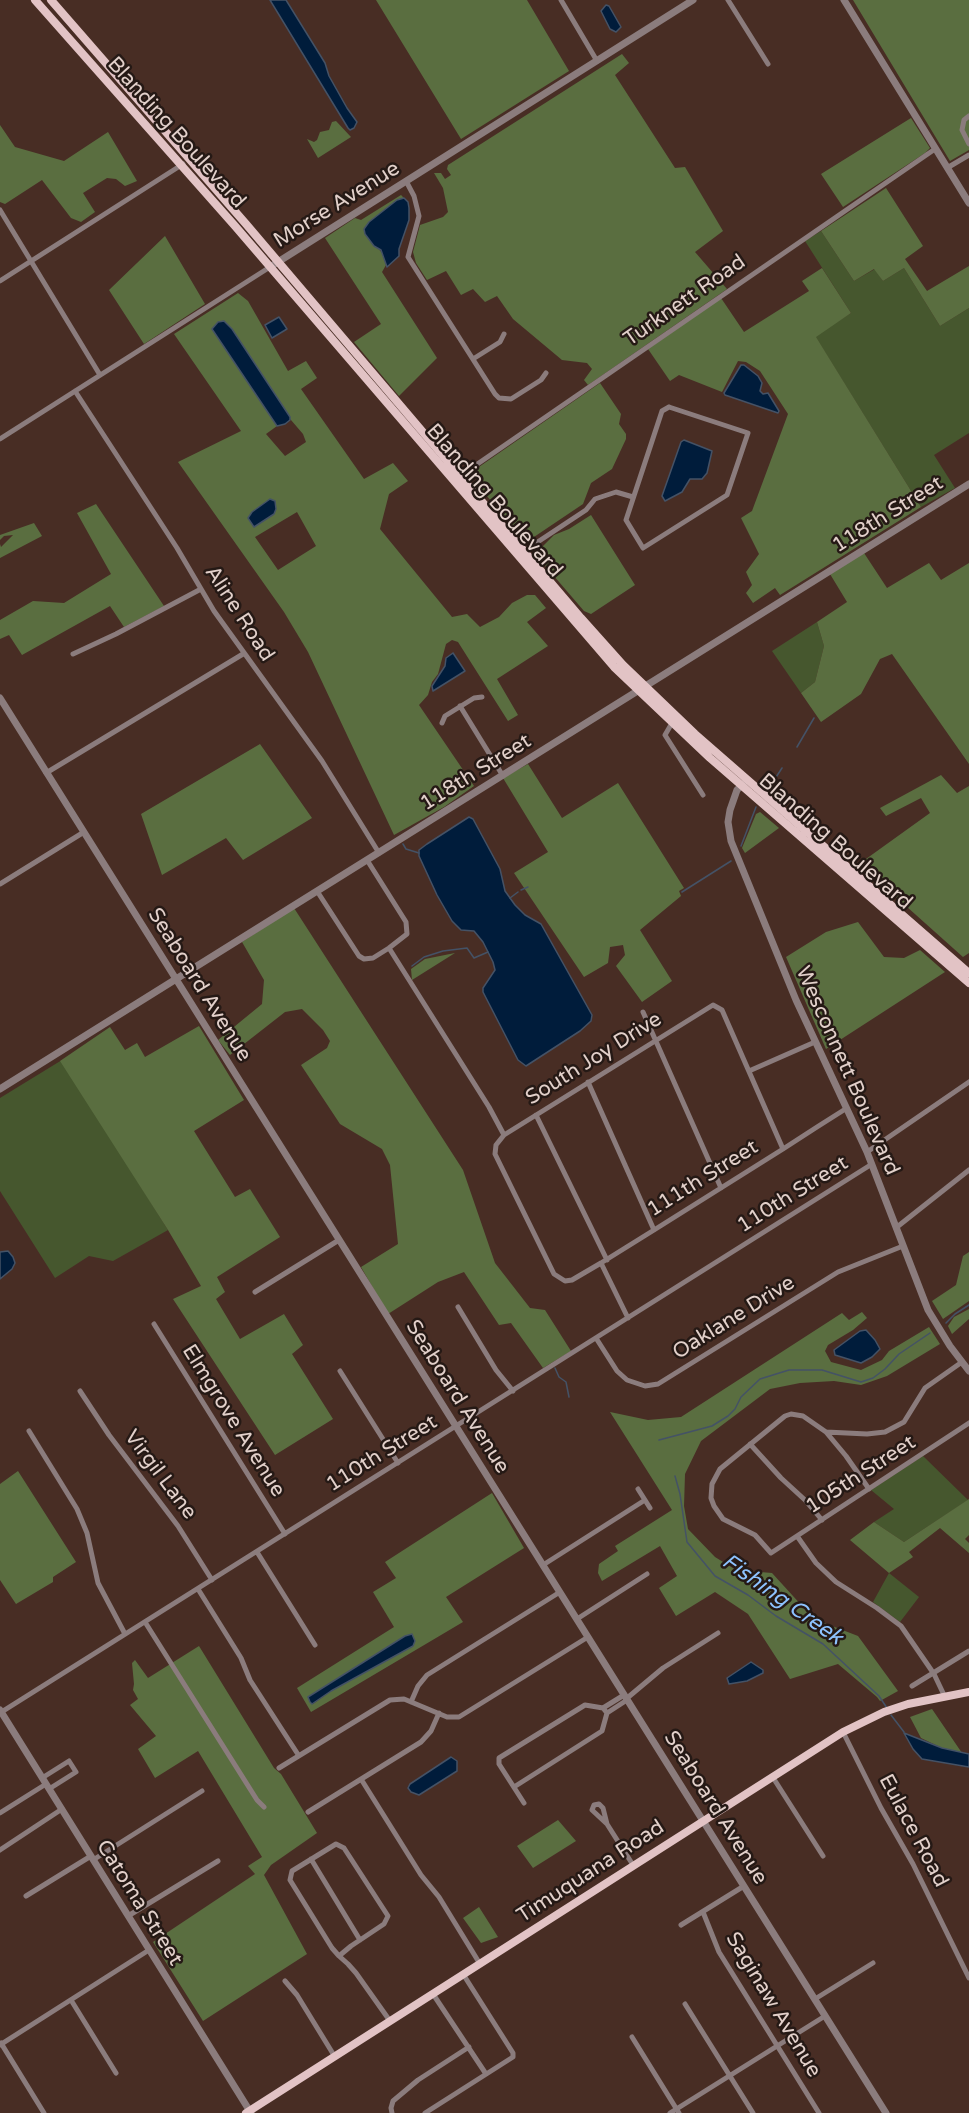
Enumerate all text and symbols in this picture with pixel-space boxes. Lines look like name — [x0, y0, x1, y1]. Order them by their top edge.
street label: Blanding Boulevard — [101, 52, 251, 214]
street label: Morse Avenue — [270, 156, 404, 254]
street label: Turknett Road — [619, 250, 751, 352]
street label: Blanding Boulevard — [421, 419, 567, 583]
street label: 118th Street — [828, 471, 948, 559]
street label: Aline Road — [199, 561, 279, 667]
street label: 118th Street — [416, 729, 536, 817]
street label: Blanding Boulevard — [753, 769, 917, 915]
street label: Seaboard Avenue — [142, 904, 256, 1066]
street label: Wesconnett Boulevard — [790, 963, 904, 1179]
street label: South Joy Drive — [521, 1007, 667, 1111]
street label: 111th Street — [643, 1135, 763, 1223]
street label: 110th Street — [733, 1151, 853, 1239]
street label: Oaklane Drive — [668, 1270, 800, 1366]
street label: Seaboard Avenue — [400, 1316, 514, 1478]
street label: Elmgrove Avenue — [176, 1340, 290, 1502]
street label: 110th Street — [322, 1410, 442, 1498]
street label: Virgil Lane — [118, 1425, 202, 1525]
street label: 105th Street — [801, 1430, 921, 1520]
water label: Fishing Creek — [717, 1549, 847, 1651]
street label: Seaboard Avenue — [658, 1727, 772, 1889]
street label: Eulace Road — [873, 1770, 953, 1892]
street label: Timuquana Road — [513, 1815, 669, 1929]
street label: Catoma Street — [90, 1836, 188, 1970]
street label: Saginaw Avenue — [720, 1928, 826, 2082]

